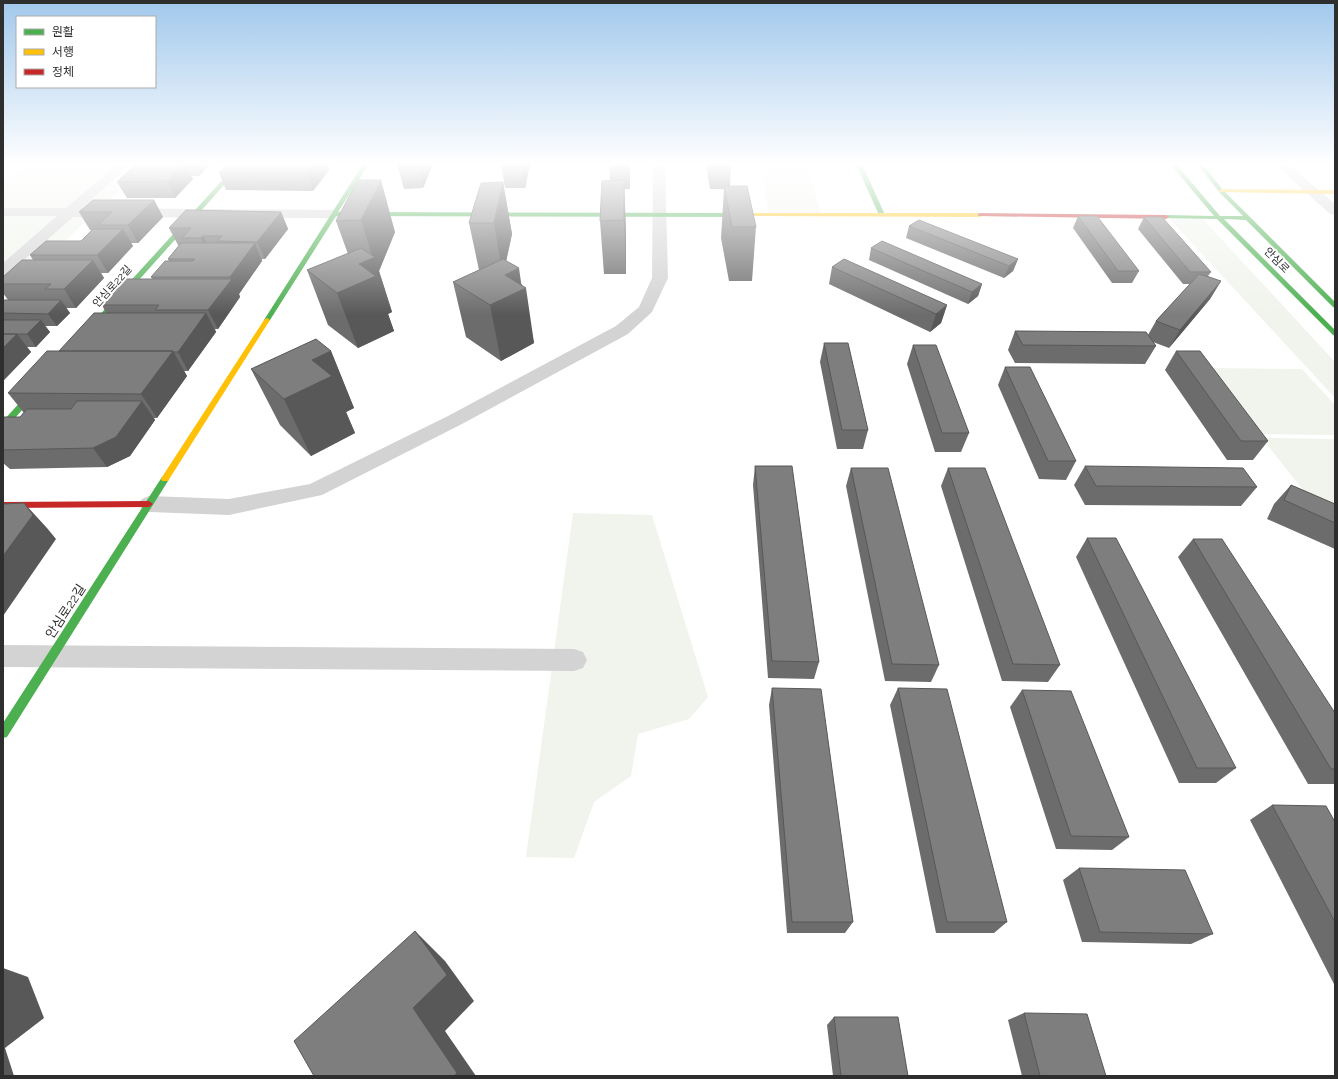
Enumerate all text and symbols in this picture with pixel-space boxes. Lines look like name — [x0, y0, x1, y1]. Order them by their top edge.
legend — [16, 16, 156, 88]
text: 원활 — [52, 25, 74, 39]
text: 서행 — [52, 45, 74, 59]
text: 정체 — [52, 65, 74, 79]
street label: 안심로 — [1261, 245, 1292, 276]
street label: 안심로22길 — [90, 263, 135, 310]
street label: 안심로22길 — [42, 581, 88, 641]

